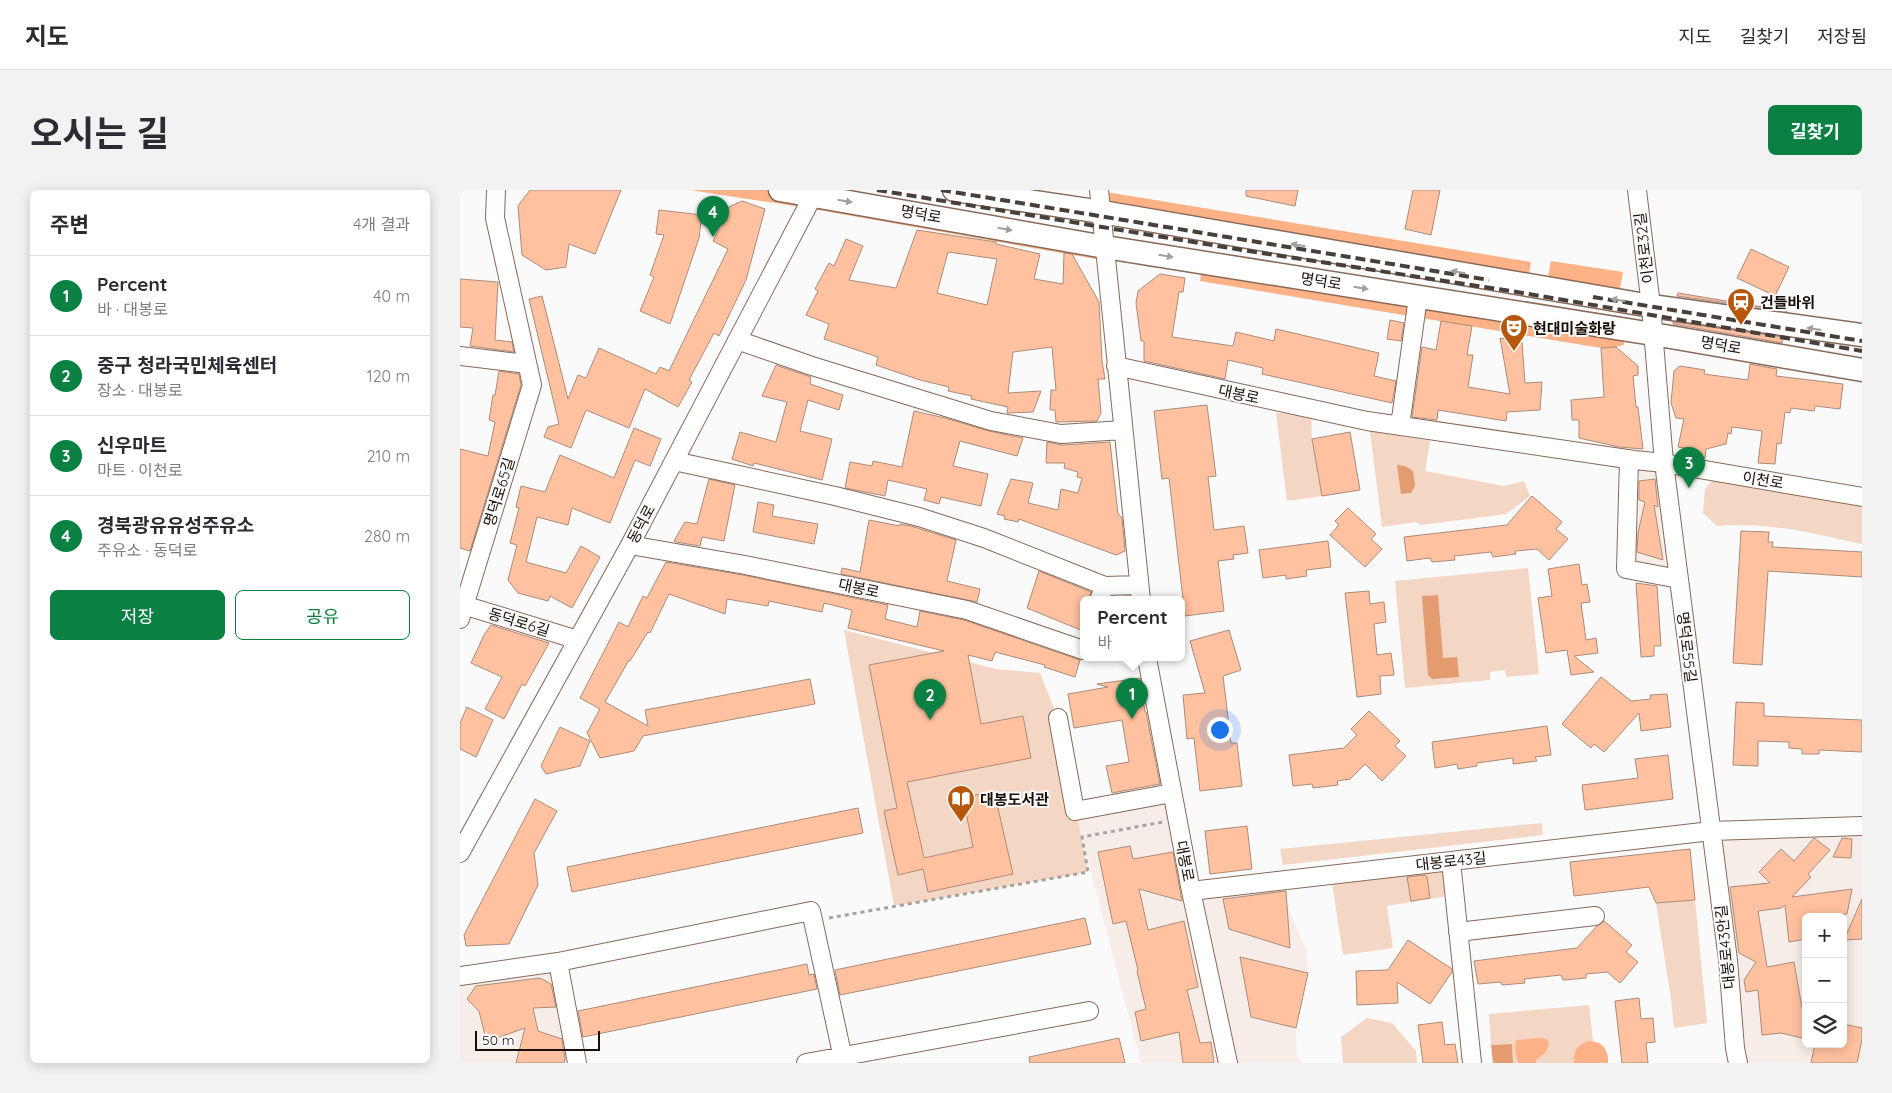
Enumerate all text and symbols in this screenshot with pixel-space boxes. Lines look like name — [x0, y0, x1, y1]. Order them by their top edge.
text: 지도 — [25, 21, 69, 51]
text: 지도 — [1679, 25, 1712, 48]
text: 길찾기 — [1740, 25, 1789, 48]
text: 저장됨 — [1817, 25, 1867, 48]
button: 길찾기 — [1768, 105, 1862, 155]
text: 오시는 길 — [30, 111, 169, 155]
pin: 4 — [697, 196, 729, 237]
one-way arrow — [838, 198, 854, 206]
street label: 명덕로 — [899, 201, 943, 227]
text: 주변 — [50, 211, 89, 237]
street label: 이천로32길 — [1630, 211, 1658, 285]
text: 4개 결과 — [353, 214, 410, 234]
one-way arrow — [998, 226, 1014, 234]
one-way arrow — [1290, 241, 1306, 249]
one-way arrow — [1158, 253, 1174, 261]
street label: 명덕로 — [1299, 268, 1343, 294]
one-way arrow — [1450, 268, 1466, 276]
text: Percent — [97, 272, 168, 296]
one-way arrow — [1353, 284, 1369, 292]
text: 1 — [63, 286, 69, 306]
text: 40 m — [373, 286, 410, 306]
station icon: 건들바위 — [1726, 287, 1756, 326]
place label: 건들바위 — [1760, 293, 1815, 312]
one-way arrow — [1610, 296, 1626, 304]
text: 바 · 대봉로 — [97, 299, 168, 319]
theatre icon: 현대미술화랑 — [1499, 313, 1529, 352]
place label: 현대미술화랑 — [1533, 319, 1616, 338]
one-way arrow — [1805, 324, 1821, 332]
street label: 명덕로 — [1699, 332, 1743, 358]
text: 중구 청라국민체육센터 — [97, 353, 277, 377]
text: 2 — [61, 366, 71, 386]
text: 120 m — [367, 366, 410, 386]
text: 장소 · 대봉로 — [97, 380, 182, 400]
street label: 대봉로 — [1217, 380, 1261, 408]
text: 신우마트 — [97, 433, 167, 457]
text: 3 — [62, 446, 70, 466]
text: 210 m — [367, 446, 410, 466]
pin: 3 — [1673, 447, 1705, 488]
street label: 명덕로65길 — [479, 455, 519, 529]
text: 마트 · 이천로 — [97, 460, 182, 480]
street label: 이천로 — [1741, 467, 1785, 493]
street label: 동덕로 — [623, 501, 659, 547]
text: 경북광유유성주유소 — [97, 513, 254, 537]
text: 4 — [61, 526, 71, 546]
text: 280 m — [364, 526, 410, 546]
text: 주유소 · 동덕로 — [97, 540, 197, 560]
street label: 대봉로 — [837, 574, 881, 602]
button: 저장 — [50, 590, 225, 640]
button: 공유 — [235, 590, 410, 640]
popup — [1080, 596, 1185, 661]
street label: 동덕로6길 — [486, 604, 552, 640]
text: Percent — [1097, 605, 1168, 629]
street label: 명덕로55길 — [1673, 610, 1701, 684]
text: 바 — [1097, 632, 1112, 652]
pin: 1 — [1116, 678, 1148, 719]
pin: 2 — [914, 679, 946, 720]
your location — [1207, 717, 1233, 743]
library icon: 대봉도서관 — [946, 784, 976, 823]
place label: 대봉도서관 — [980, 790, 1049, 809]
street label: 대봉로 — [1172, 839, 1198, 883]
street label: 대봉로43길 — [1415, 848, 1487, 874]
street label: 대봉로43안길 — [1711, 904, 1739, 990]
map controls — [1802, 913, 1847, 1048]
button: + — [1802, 913, 1847, 958]
button: − — [1802, 958, 1847, 1003]
button: layers — [1802, 1003, 1847, 1048]
scale bar — [475, 1028, 600, 1051]
text: 50 m — [482, 1031, 515, 1049]

